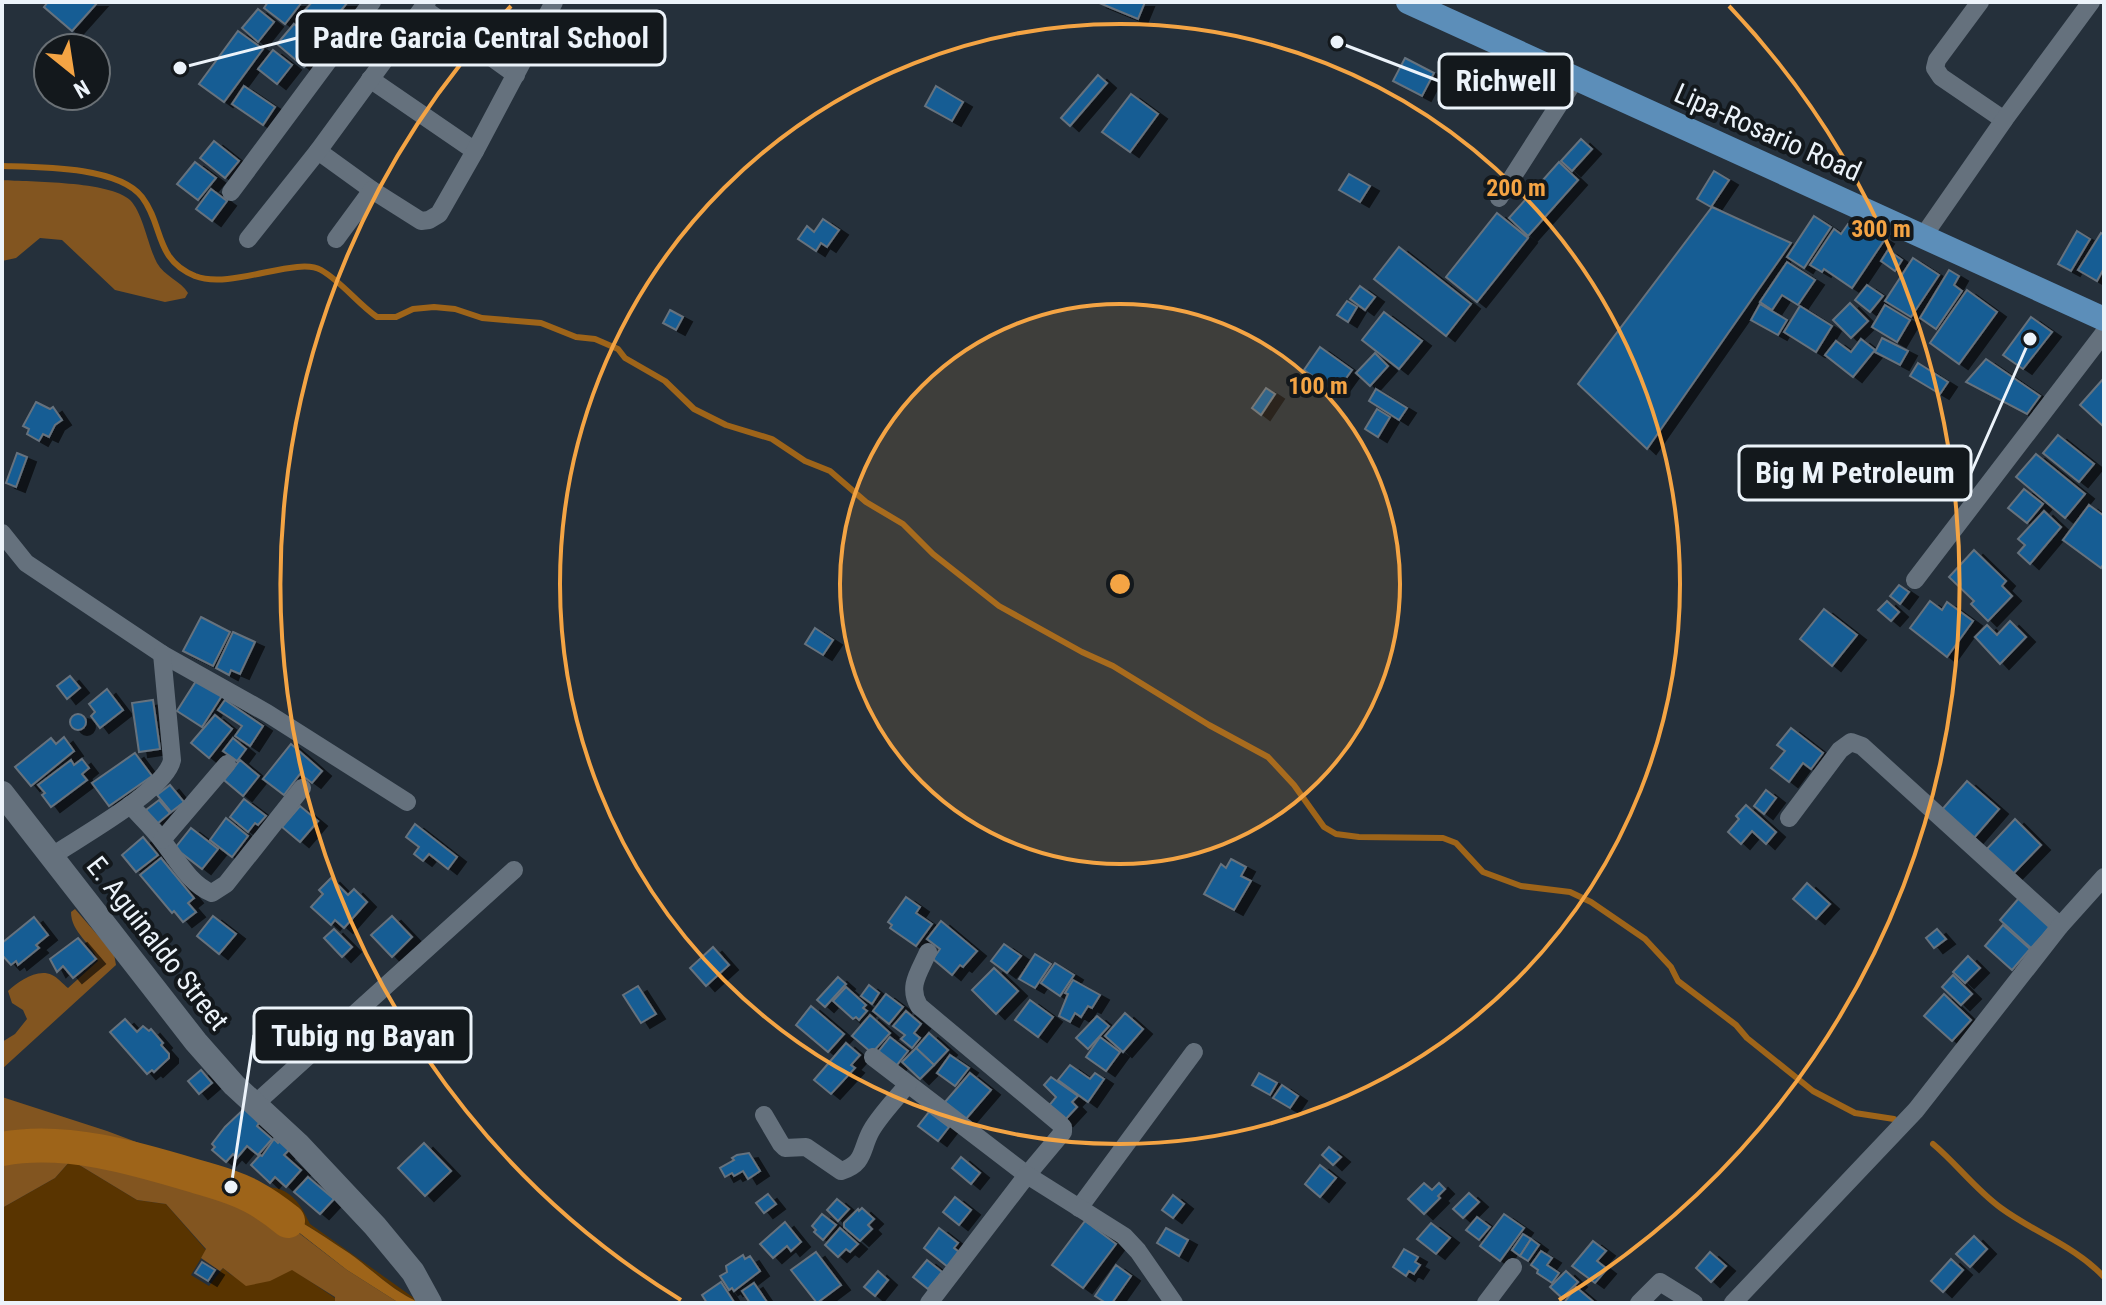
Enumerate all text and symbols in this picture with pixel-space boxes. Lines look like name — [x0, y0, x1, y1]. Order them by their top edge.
callout: Padre Garcia Central School — [297, 11, 665, 65]
text: Padre Garcia Central School — [313, 20, 649, 55]
north arrow — [32, 32, 112, 112]
callout: Richwell — [1439, 54, 1572, 108]
text: Richwell — [1455, 63, 1557, 98]
text: N — [70, 75, 94, 103]
street label: Lipa-Rosario Road — [1669, 77, 1866, 188]
text: 200 m — [1486, 174, 1546, 202]
text: 300 m — [1851, 215, 1911, 243]
text: 100 m — [1288, 372, 1348, 400]
callout: Big M Petroleum — [1739, 446, 1971, 500]
text: Big M Petroleum — [1755, 455, 1955, 490]
centre of rings — [1106, 570, 1134, 598]
street label: E. Aguinaldo Street — [80, 850, 236, 1037]
callout: Tubig ng Bayan — [254, 1008, 471, 1062]
text: Tubig ng Bayan — [271, 1018, 455, 1053]

